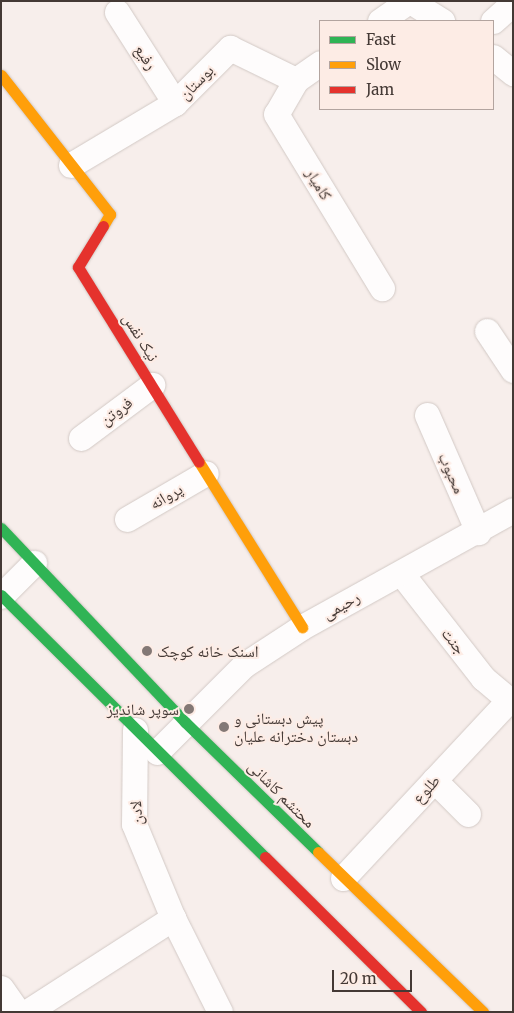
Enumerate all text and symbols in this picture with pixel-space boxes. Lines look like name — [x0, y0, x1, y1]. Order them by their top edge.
legend — [319, 20, 494, 110]
text: Fast — [366, 30, 396, 49]
street label: رفیع — [131, 41, 161, 73]
text: Slow — [366, 55, 401, 74]
street label: بوستان — [175, 61, 217, 103]
text: Jam — [366, 80, 394, 99]
street label: کامیار — [302, 164, 336, 204]
street label: نیک نفس — [119, 309, 163, 365]
street label: فروتن — [96, 393, 136, 429]
street label: محبوب — [435, 450, 469, 496]
street label: پروانه — [146, 479, 186, 513]
street label: رحیمی — [319, 587, 363, 623]
street label: جنت — [438, 624, 470, 658]
place label: اسنک خانه کوچک — [157, 641, 259, 661]
marker: اسنک خانه کوچک — [141, 645, 153, 657]
place label: سوپر شاندیز — [107, 699, 179, 719]
marker: سوپر شاندیز — [183, 703, 195, 715]
place label: پیش دبستانی و دبستان دخترانه علیان — [234, 708, 358, 746]
marker: پیش دبستانی و دبستان دخترانه علیان — [218, 721, 230, 733]
street label: محتشم کاشانی — [244, 756, 320, 832]
street label: طلوع — [408, 771, 444, 807]
street label: لادن — [126, 800, 146, 826]
scale bar — [334, 960, 414, 992]
text: 20 m — [340, 969, 377, 988]

